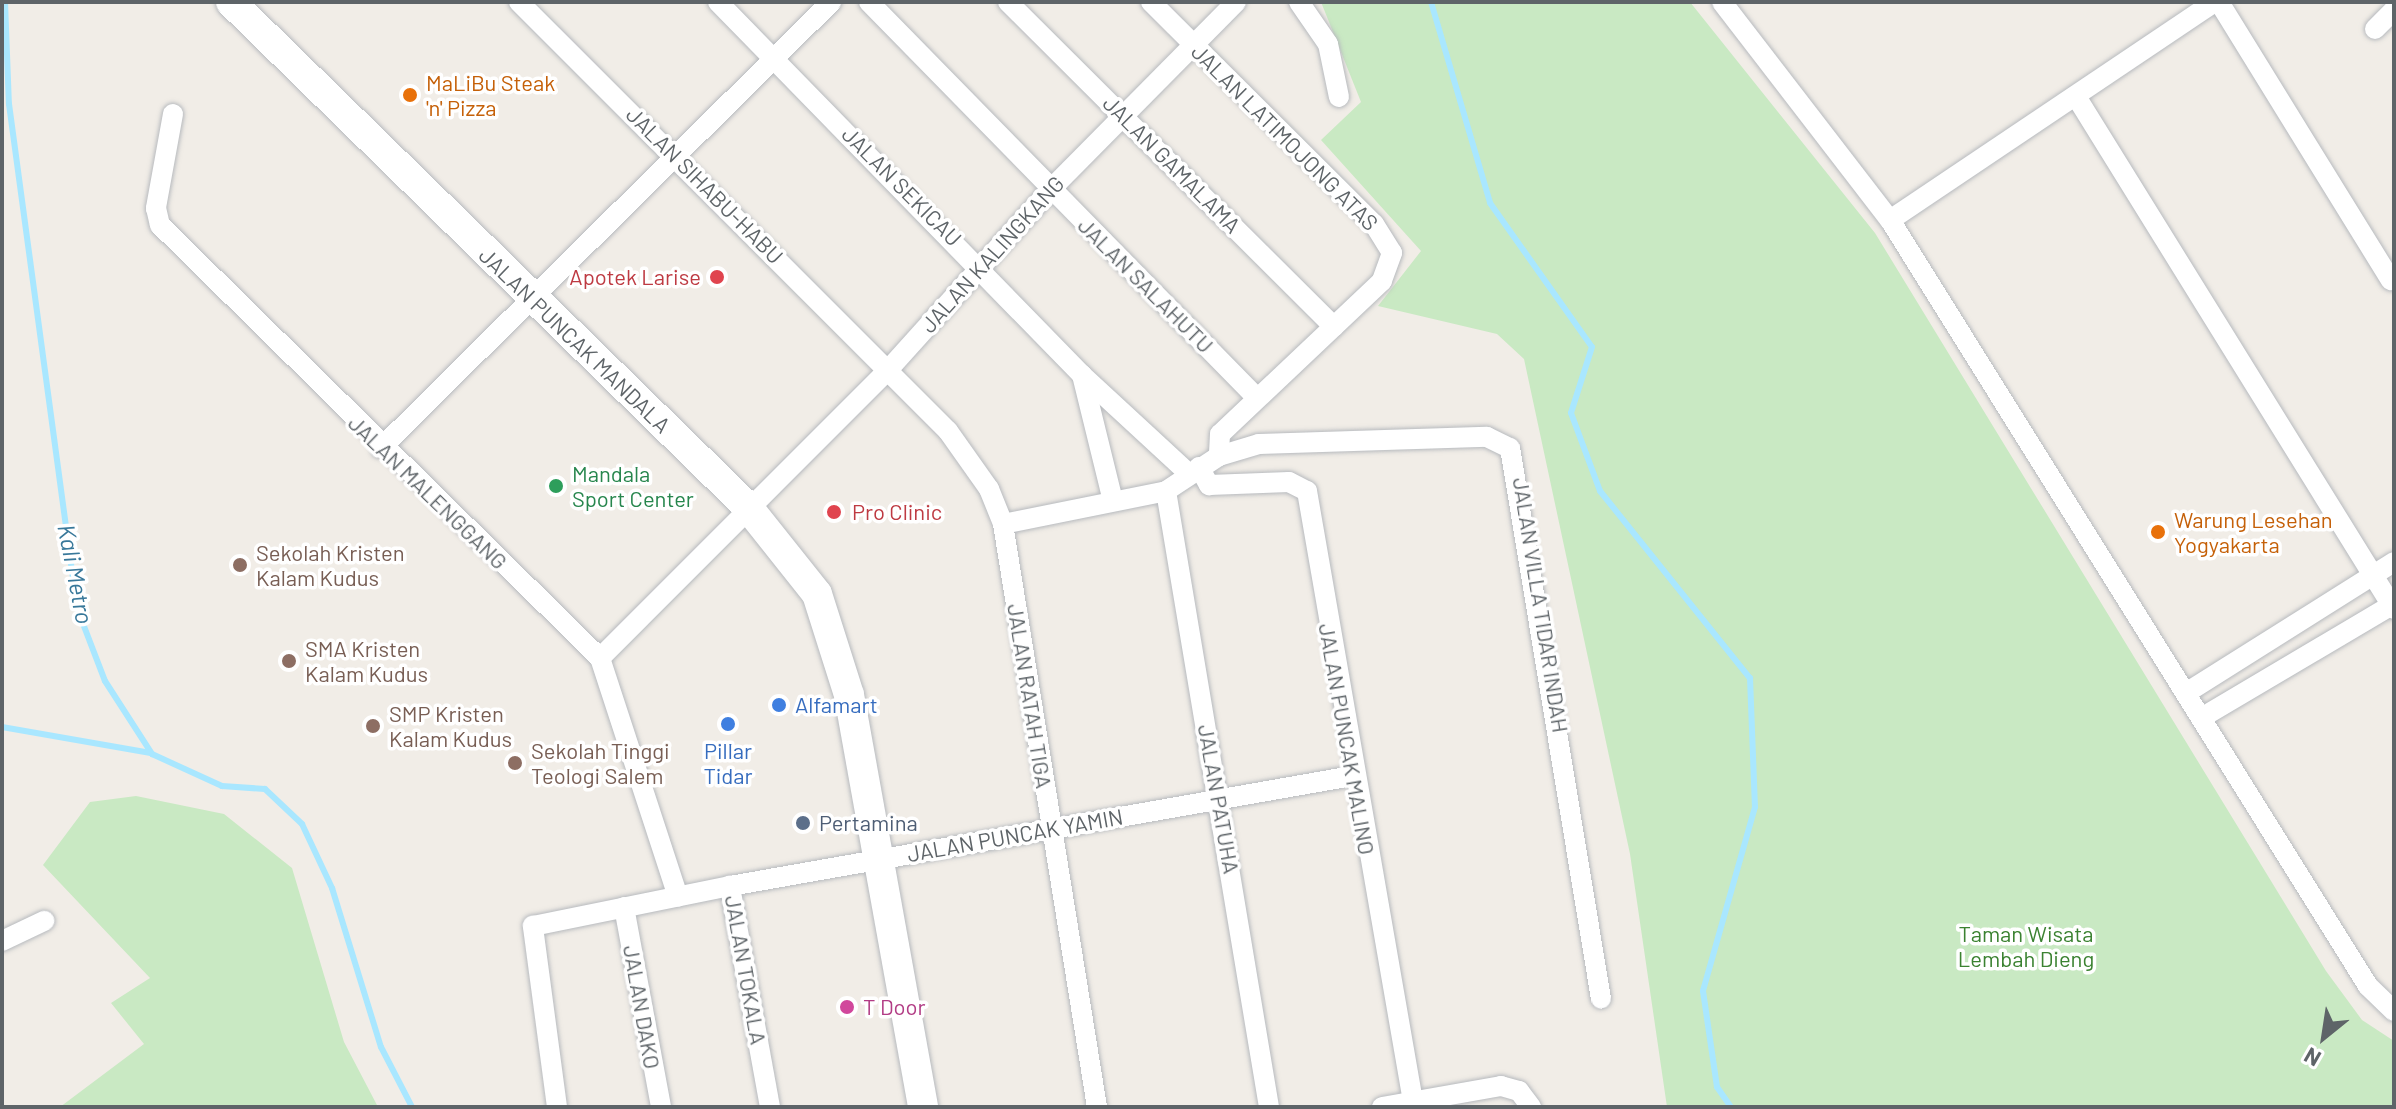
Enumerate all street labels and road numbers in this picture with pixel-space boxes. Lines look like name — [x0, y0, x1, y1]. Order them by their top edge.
street label: JALAN LATIMOJONG ATAS — [1186, 38, 1384, 236]
street label: JALAN GAMALAMA — [1098, 90, 1246, 238]
street label: JALAN SIHABU-HABU — [621, 101, 789, 269]
street label: JALAN SEKICAU — [837, 121, 967, 251]
street label: JALAN KALINGKANG — [915, 170, 1069, 338]
street label: JALAN SALAHUTU — [1073, 212, 1219, 358]
street label: JALAN PUNCAK MANDALA — [474, 242, 676, 438]
street label: JALAN MALENGGANG — [343, 409, 513, 575]
street label: JALAN VILLA TIDAR INDAH — [1508, 476, 1574, 734]
street label: JALAN RATAH TIGA — [1002, 602, 1058, 790]
street label: JALAN PUNCAK MALINO — [1314, 621, 1380, 857]
street label: JALAN PATUHA — [1193, 722, 1245, 876]
street label: JALAN PUNCAK YAMIN — [905, 803, 1125, 867]
street label: JALAN TOKALA — [720, 893, 772, 1047]
street label: JALAN DAKO — [618, 943, 666, 1071]

